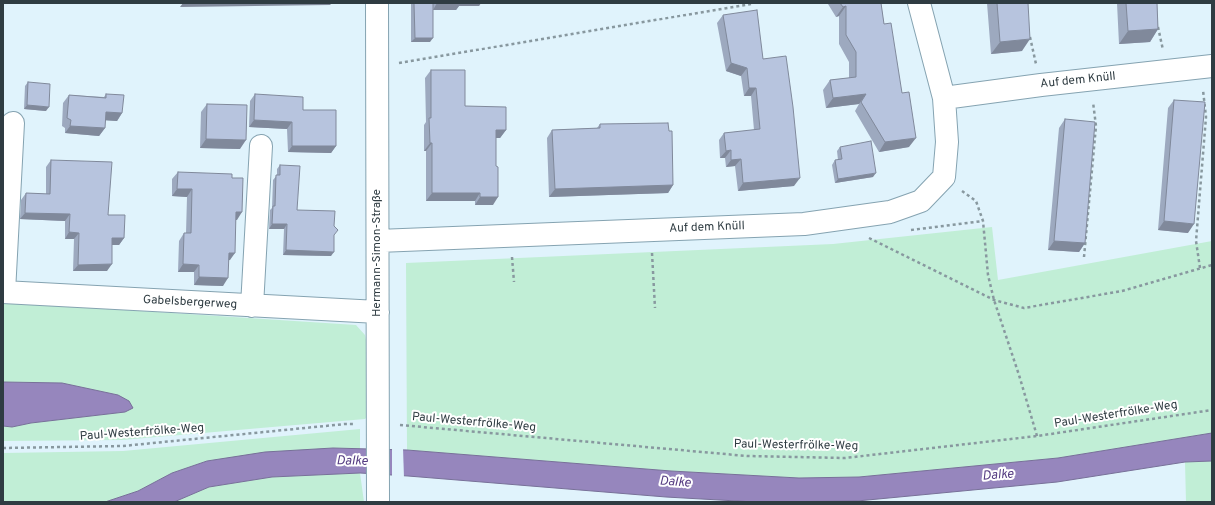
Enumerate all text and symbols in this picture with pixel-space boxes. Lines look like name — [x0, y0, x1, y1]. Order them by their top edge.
street label: Auf dem Knüll — [1040, 70, 1116, 92]
street label: Hermann-Simon-Straße — [371, 189, 385, 317]
street label: Auf dem Knüll — [669, 219, 745, 237]
street label: Gabelsbergerweg — [142, 293, 238, 313]
street label: Paul-Westerfrölke-Weg — [1053, 398, 1179, 432]
street label: Paul-Westerfrölke-Weg — [411, 410, 537, 436]
street label: Paul-Westerfrölke-Weg — [79, 421, 205, 445]
street label: Paul-Westerfrölke-Weg — [734, 438, 858, 454]
water label: Dalke — [336, 454, 368, 470]
water label: Dalke — [982, 467, 1014, 485]
water label: Dalke — [659, 474, 691, 492]

